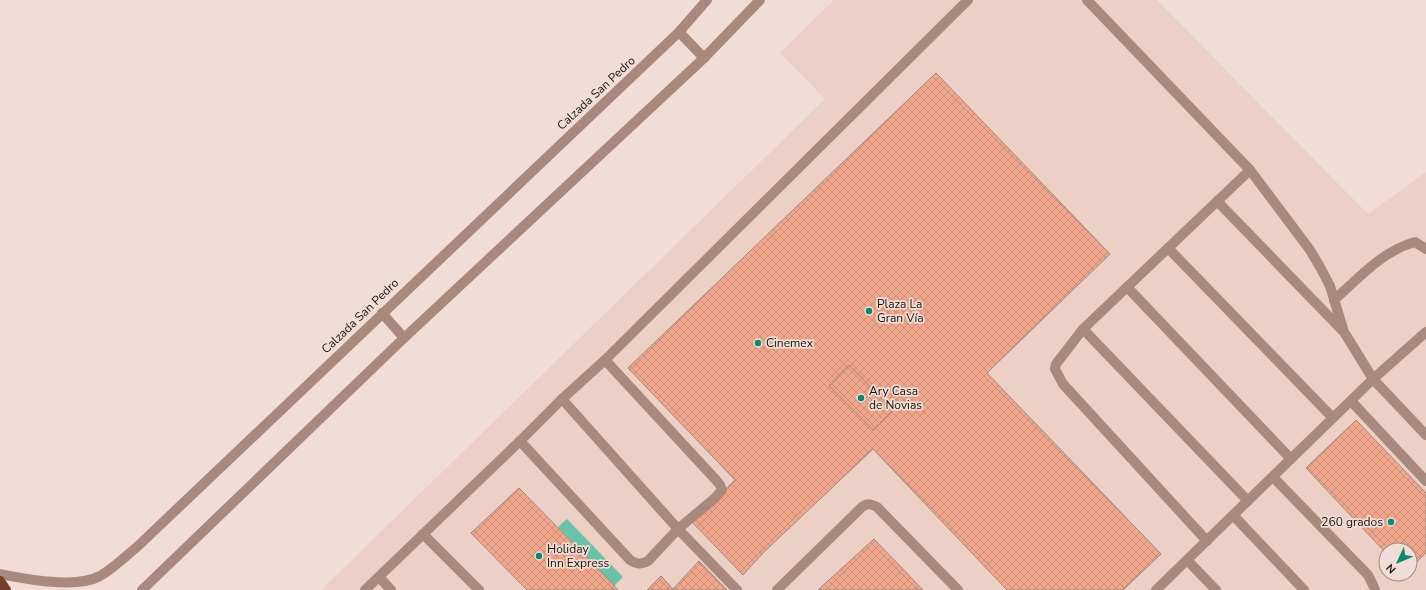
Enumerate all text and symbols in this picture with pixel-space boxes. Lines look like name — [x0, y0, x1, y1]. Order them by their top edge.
street label: Calzada San Pedro — [553, 52, 639, 133]
street label: Calzada San Pedro — [318, 275, 402, 357]
place label: Plaza La Gran Vía — [877, 296, 924, 326]
marker: Plaza La Gran Vía — [864, 306, 874, 316]
place label: Cinemex — [766, 335, 814, 351]
marker: Cinemex — [753, 338, 763, 348]
place label: Ary Casa de Novias — [869, 383, 922, 413]
marker: Ary Casa de Novias — [856, 393, 866, 403]
place label: 260 grados — [1321, 514, 1383, 530]
marker: 260 grados — [1386, 517, 1396, 527]
place label: Holiday Inn Express — [547, 541, 609, 571]
north arrow — [1378, 542, 1418, 582]
marker: Holiday Inn Express — [534, 551, 544, 561]
text: N — [1383, 560, 1399, 577]

